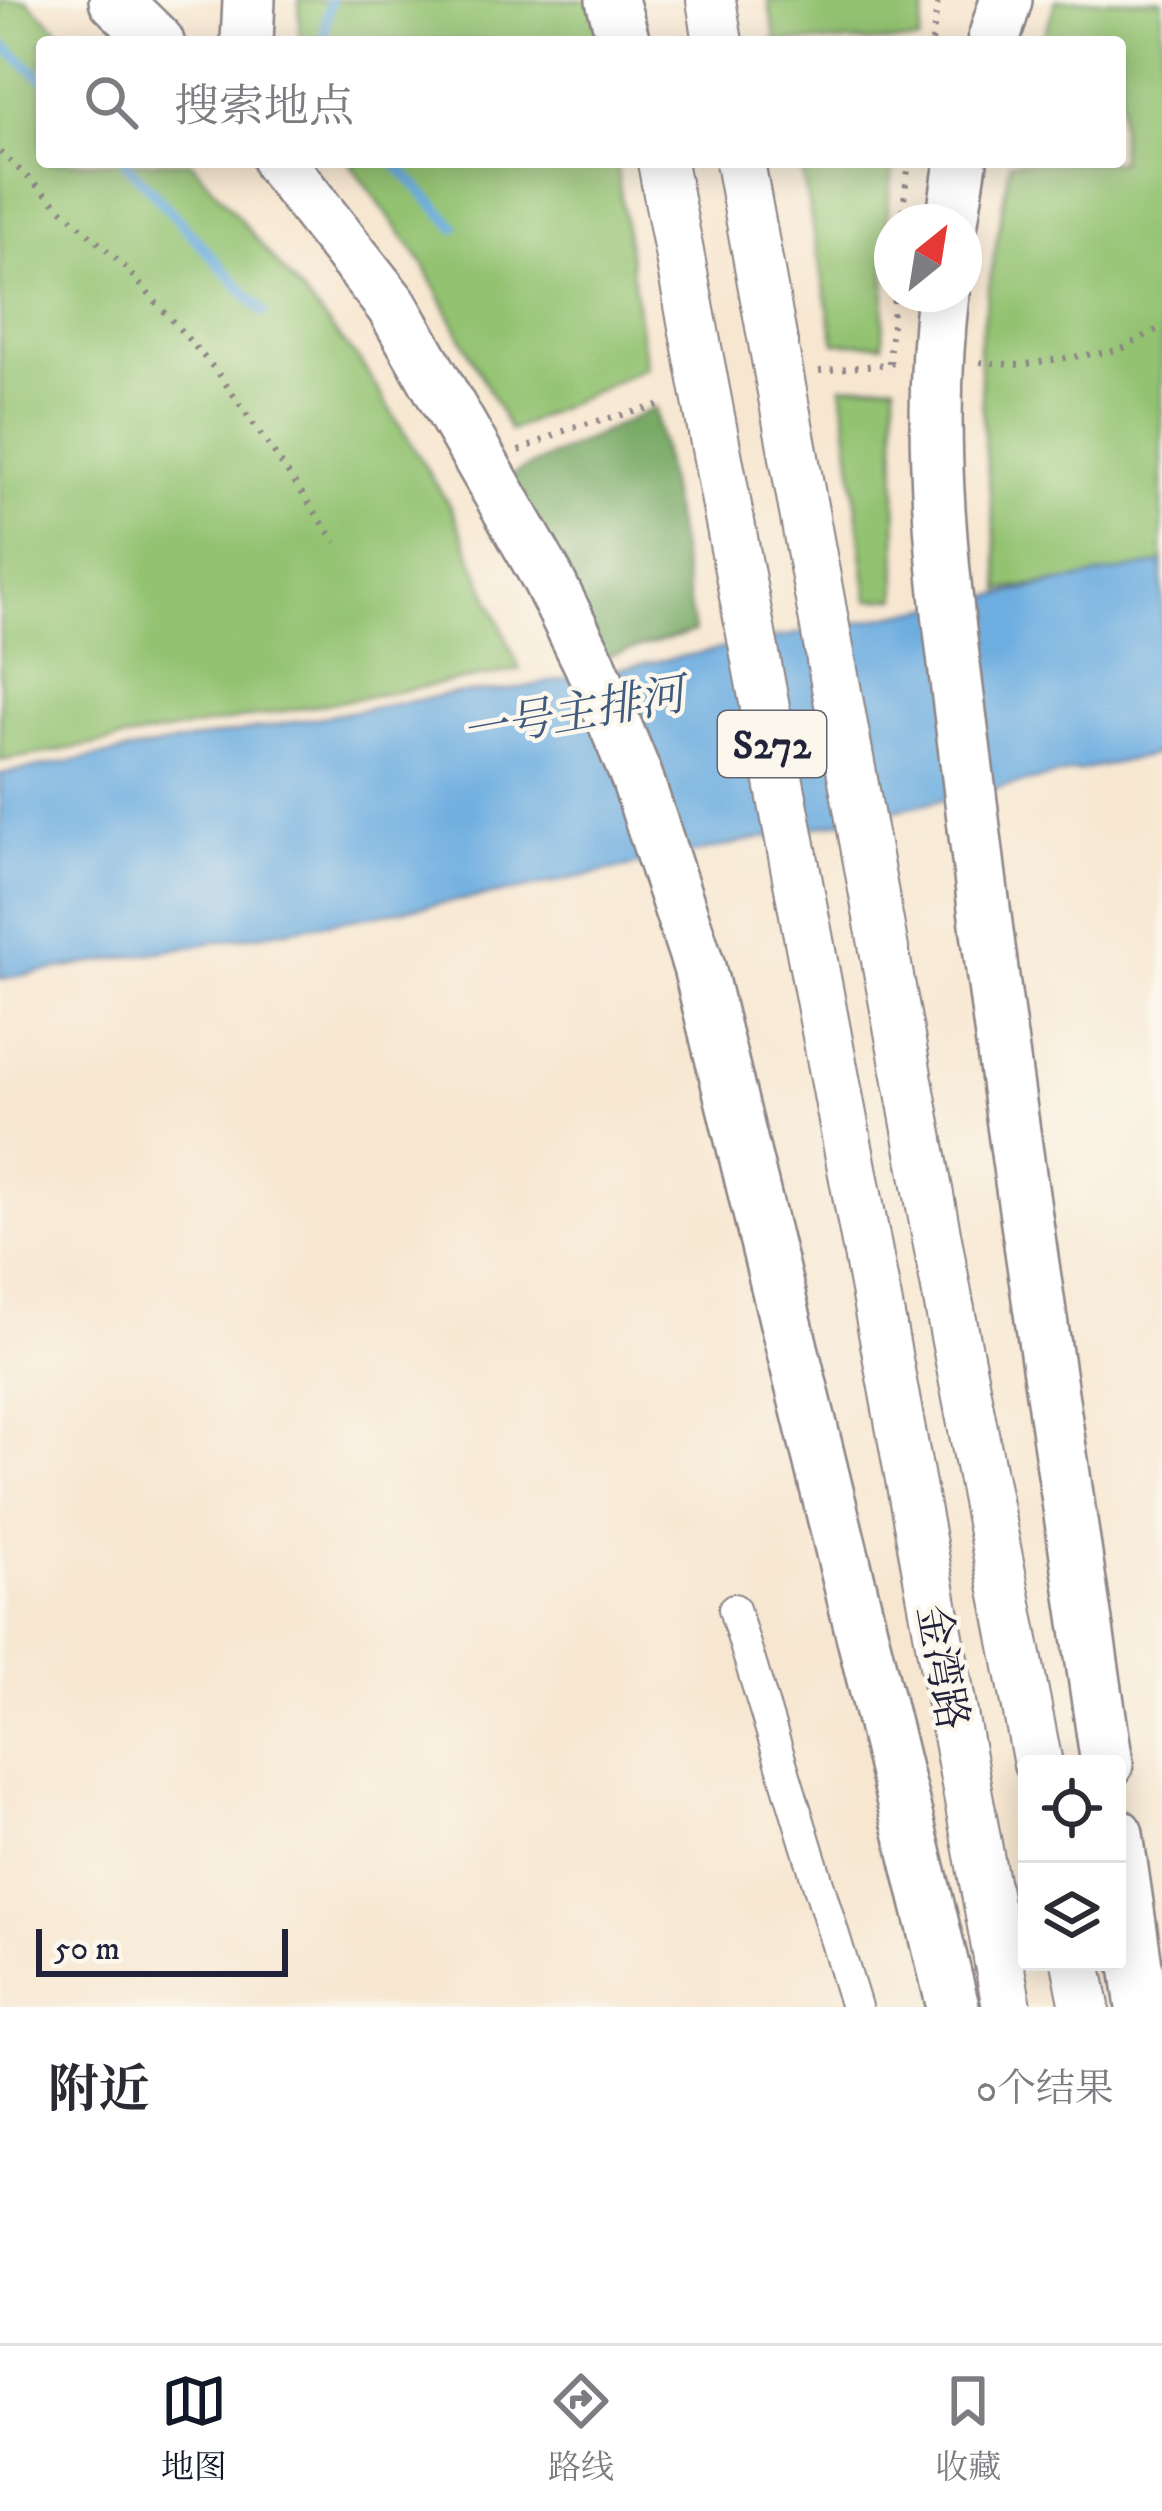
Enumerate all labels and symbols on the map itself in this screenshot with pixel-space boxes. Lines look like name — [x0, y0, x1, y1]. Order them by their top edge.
north arrow — [874, 204, 982, 312]
water label: 一号主排河 — [458, 667, 696, 762]
road number: S272 — [718, 711, 826, 777]
street label: 金湾路 — [904, 1601, 978, 1734]
scale bar — [36, 1923, 288, 1976]

